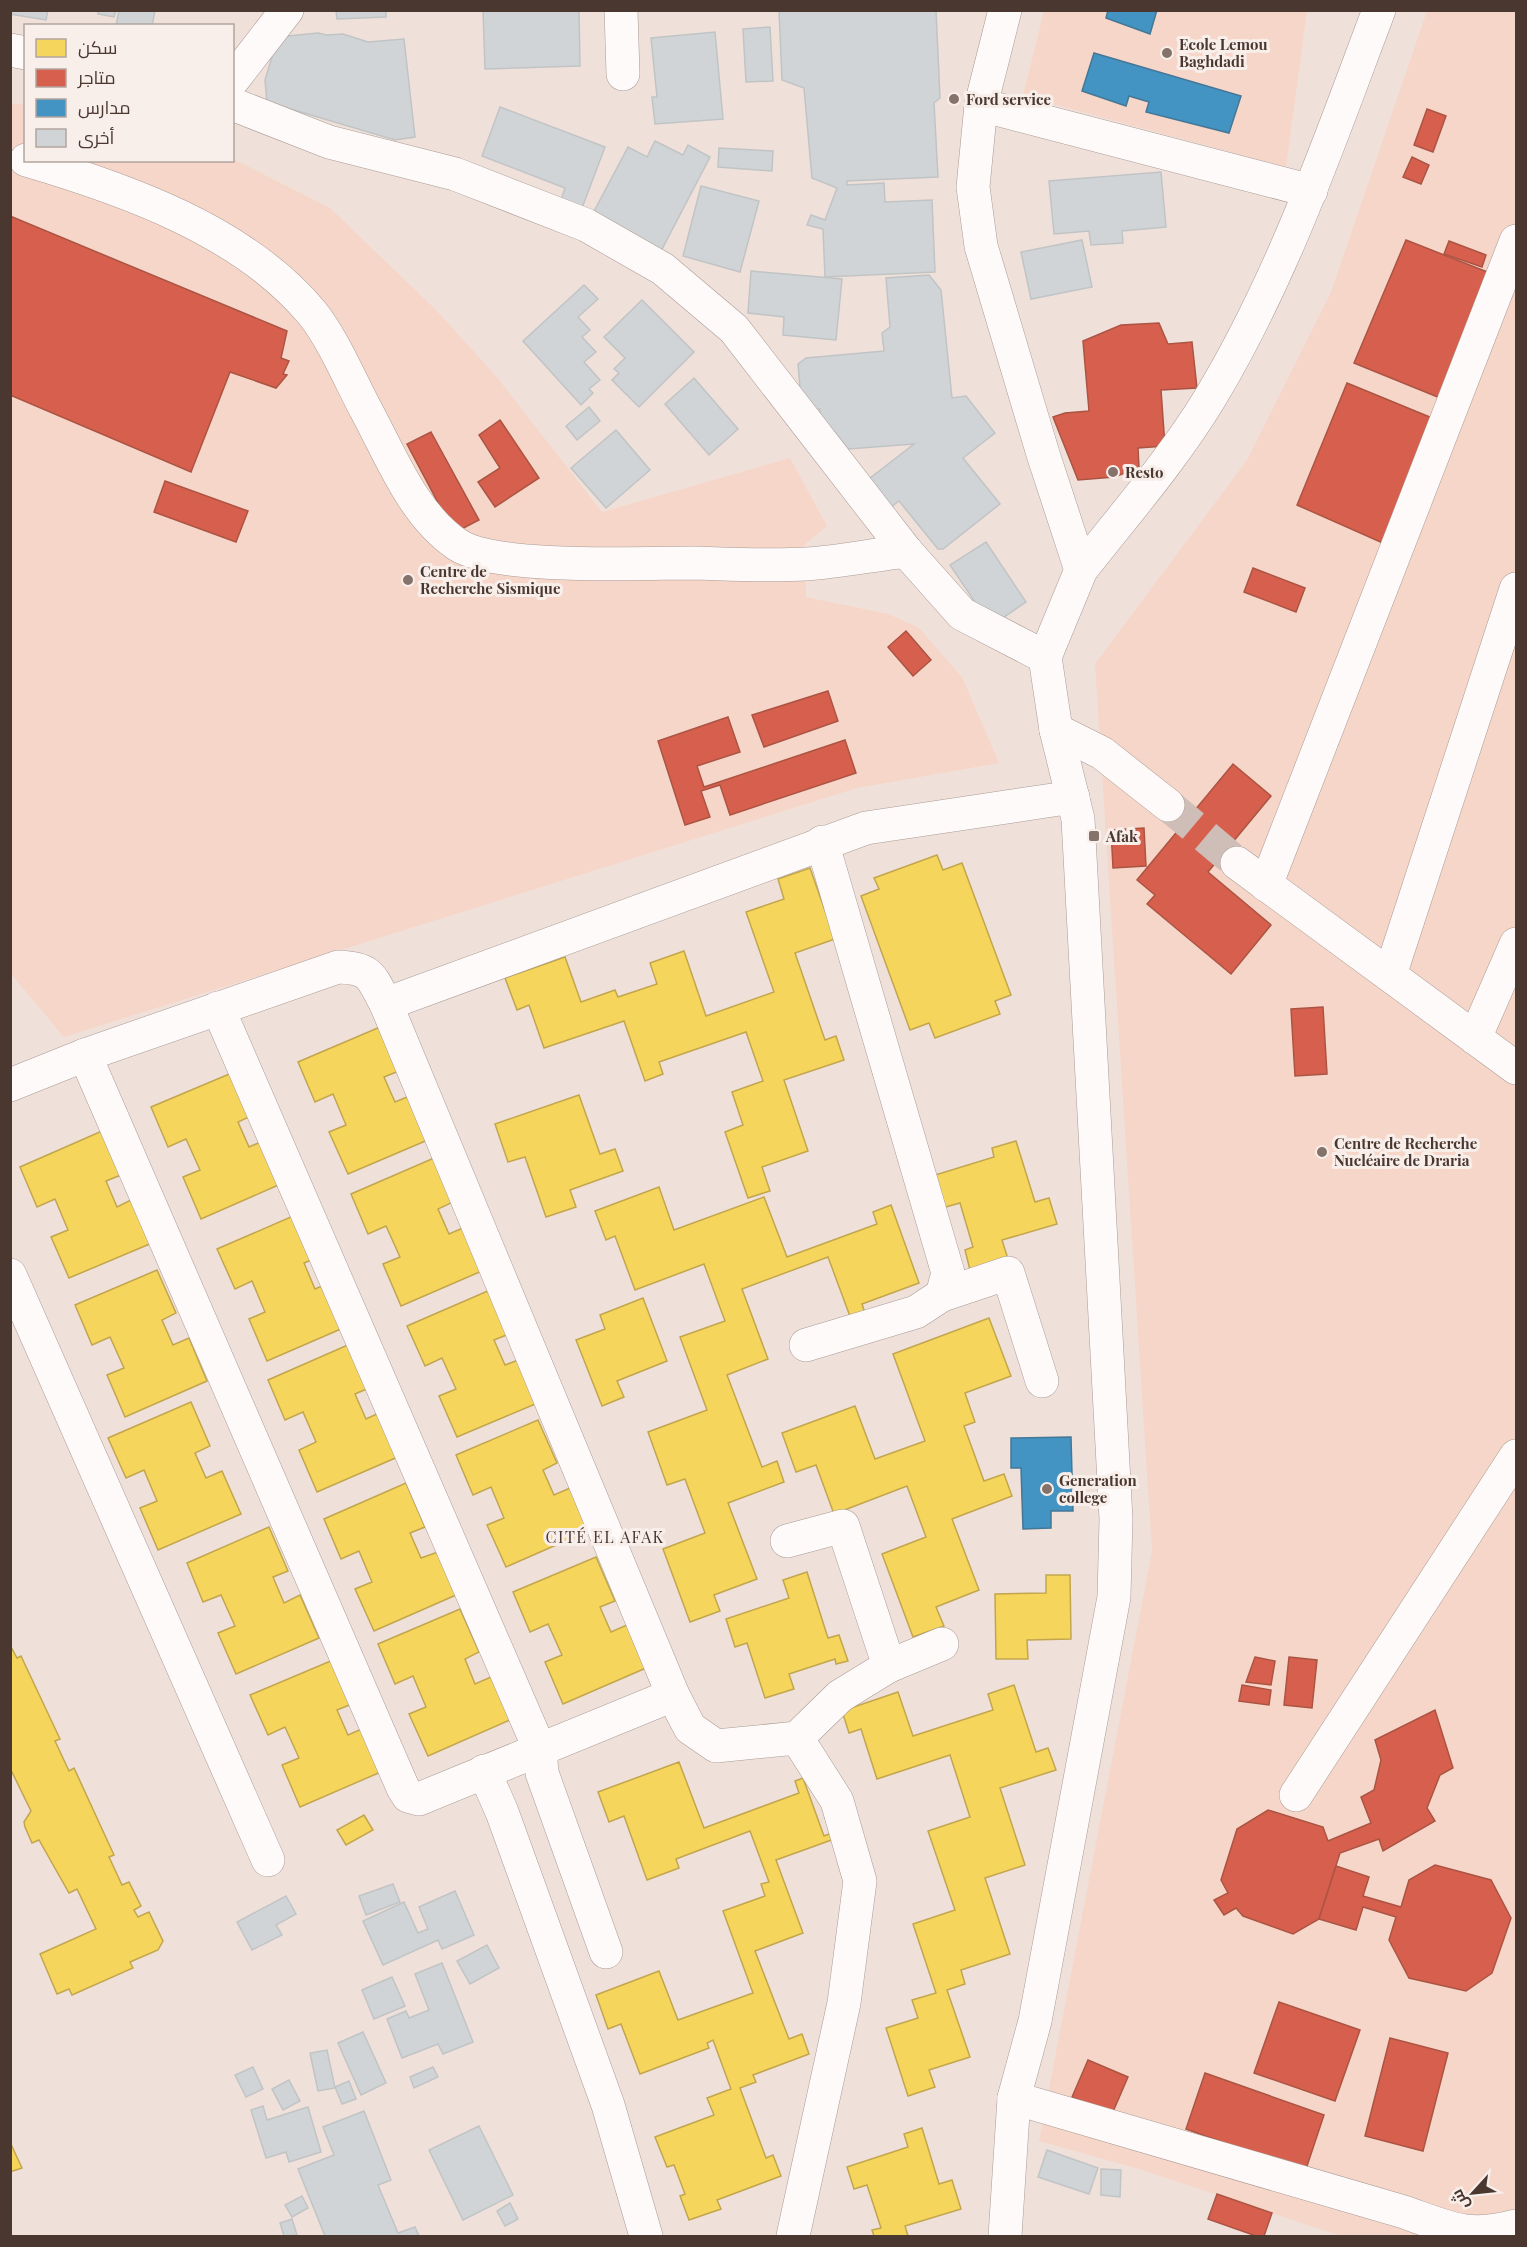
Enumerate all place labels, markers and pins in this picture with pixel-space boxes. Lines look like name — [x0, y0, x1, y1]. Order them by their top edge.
place label: Ecole Lemou Baghdadi — [1179, 34, 1268, 71]
marker: Ecole Lemou Baghdadi — [1160, 46, 1174, 60]
place label: Ford service — [966, 89, 1051, 109]
marker: Ford service — [947, 92, 961, 106]
place label: Resto — [1125, 462, 1164, 482]
marker: Resto — [1106, 465, 1120, 479]
place label: Centre de Recherche Sismique — [420, 561, 561, 598]
marker: Centre de Recherche Sismique — [401, 573, 415, 587]
place label: Afak — [1105, 826, 1138, 846]
marker: Afak — [1087, 829, 1101, 843]
place label: Centre de Recherche Nucléaire de Draria — [1334, 1133, 1478, 1170]
marker: Centre de Recherche Nucléaire de Draria — [1315, 1145, 1329, 1159]
place label: Generation college — [1059, 1470, 1137, 1507]
marker: Generation college — [1040, 1482, 1054, 1496]

